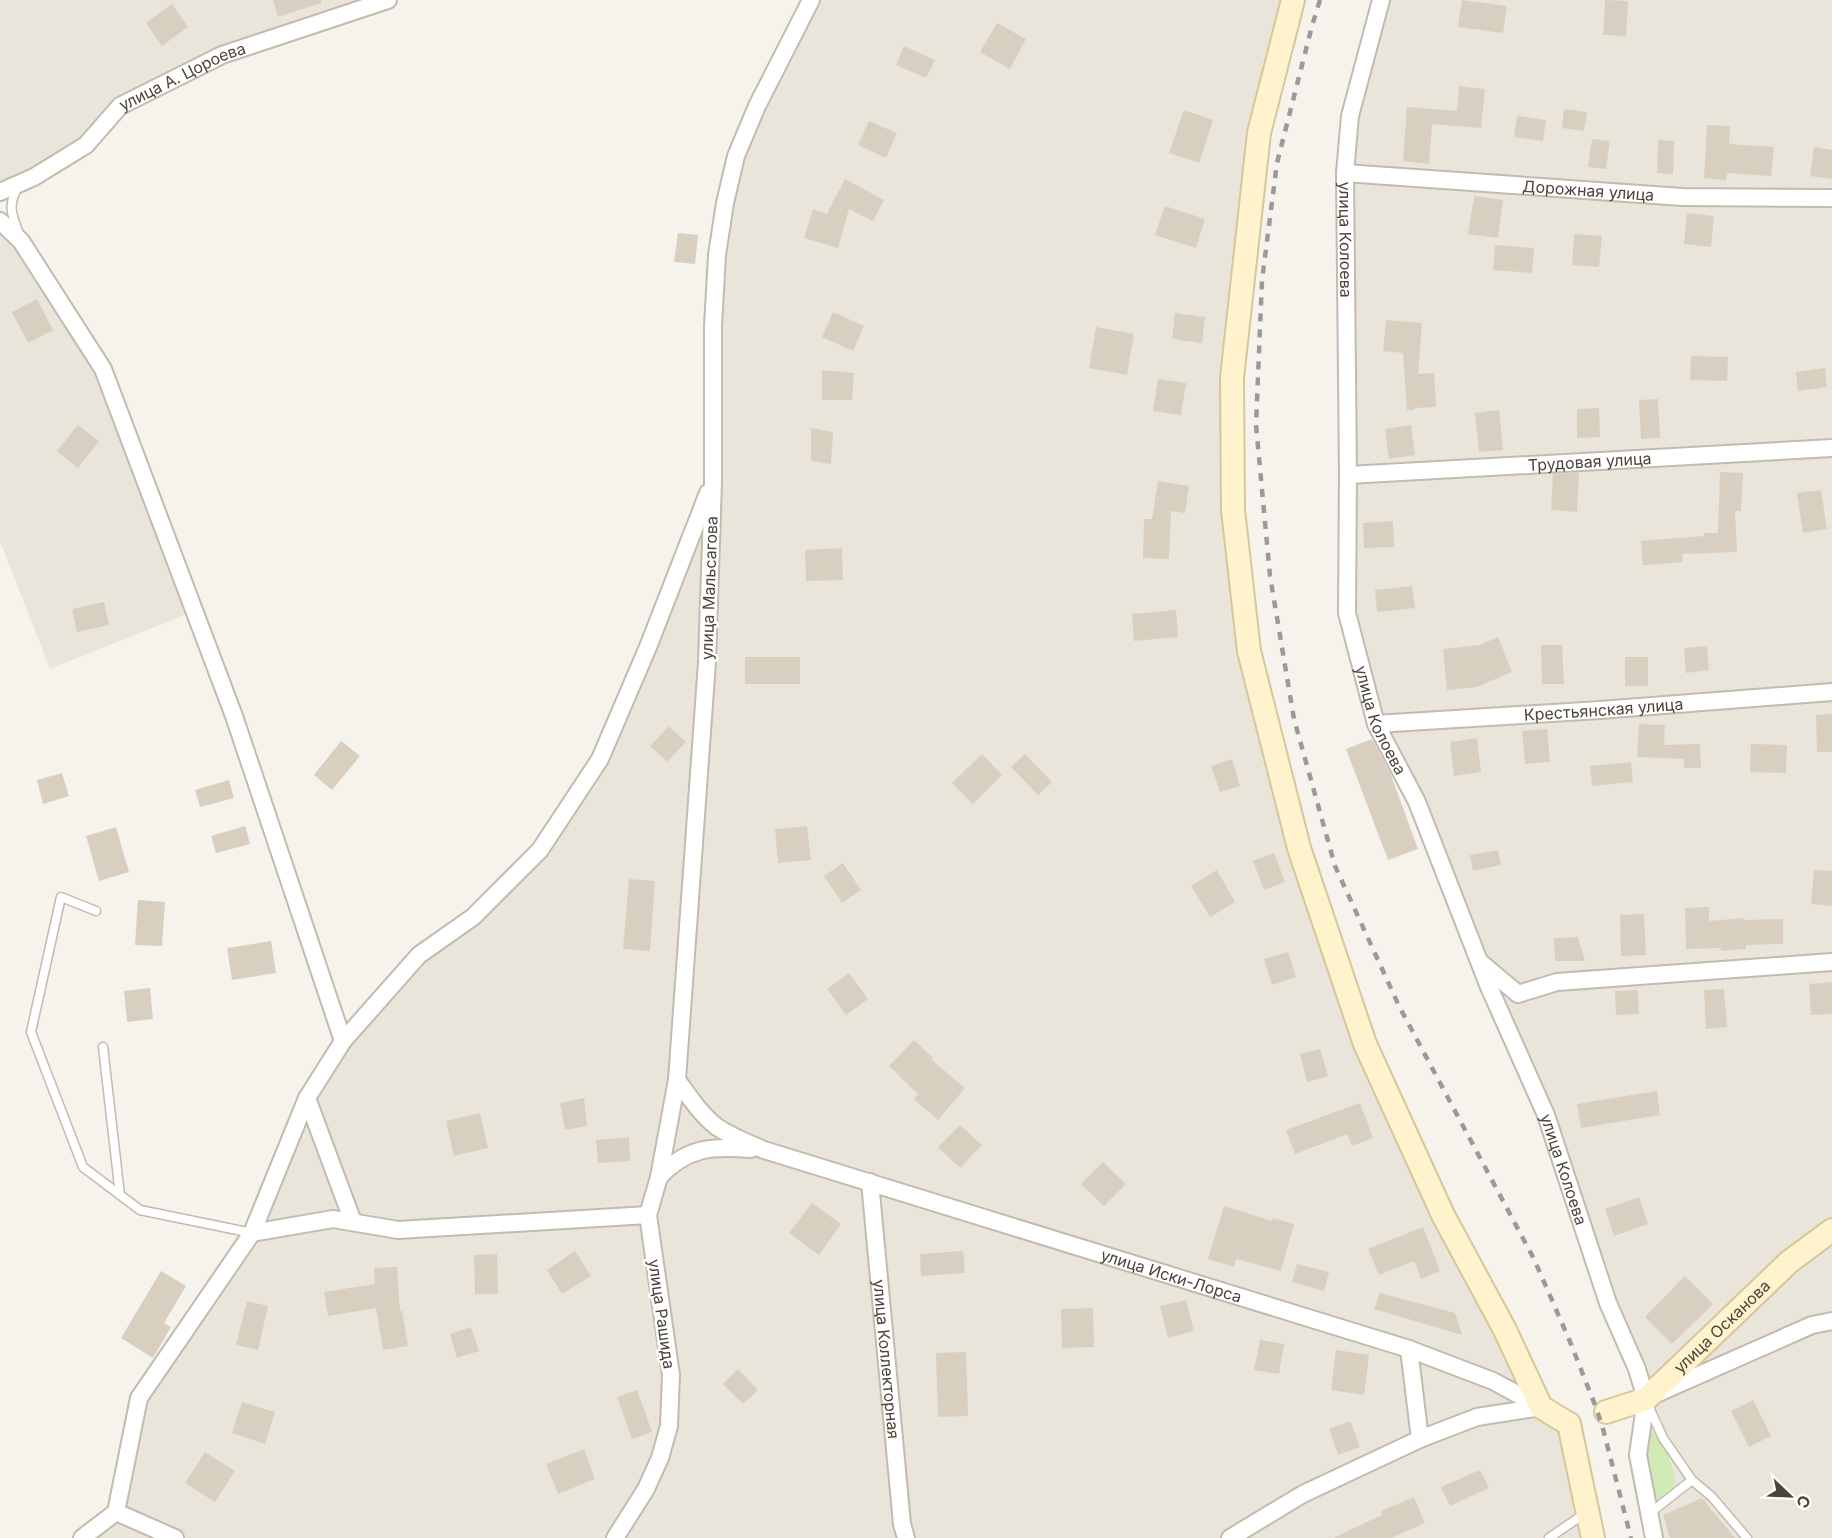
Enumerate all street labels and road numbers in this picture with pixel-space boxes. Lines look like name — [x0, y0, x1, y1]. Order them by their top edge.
street label: улица А. Цороева — [116, 38, 248, 115]
street label: Дорожная улица — [1522, 176, 1655, 205]
street label: улица Колоева — [1335, 182, 1356, 298]
street label: Трудовая улица — [1527, 448, 1652, 475]
street label: улица Мальсагова — [696, 516, 722, 660]
street label: улица Колоева — [1351, 663, 1411, 778]
street label: Крестьянская улица — [1523, 694, 1684, 725]
street label: улица Колоева — [1536, 1111, 1592, 1227]
street label: улица Иски-Лорса — [1099, 1245, 1244, 1307]
street label: улица Рашида — [644, 1258, 680, 1370]
street label: улица Осканова — [1669, 1276, 1774, 1377]
street label: улица Коллекторная — [869, 1279, 904, 1440]

